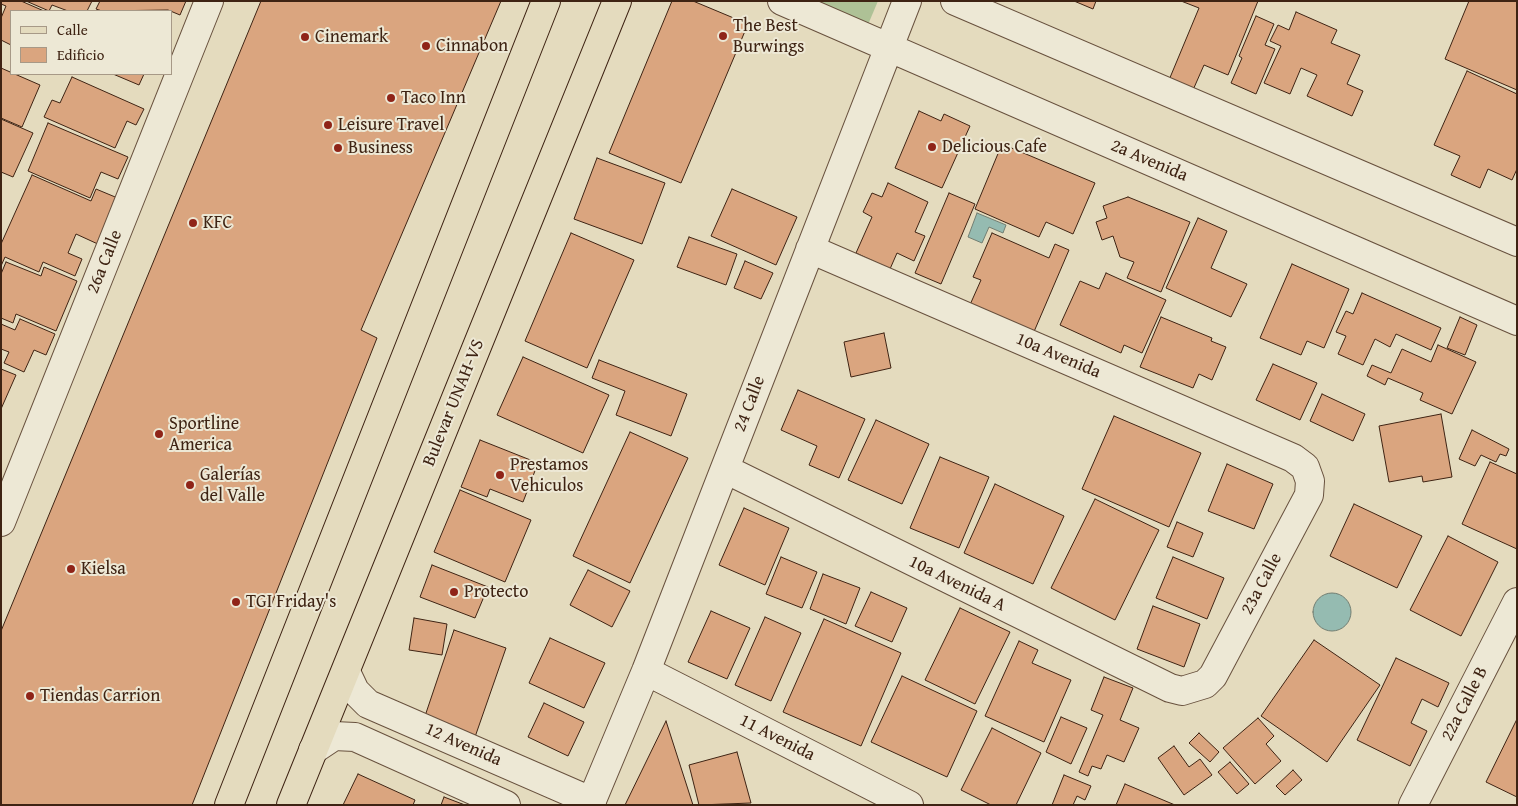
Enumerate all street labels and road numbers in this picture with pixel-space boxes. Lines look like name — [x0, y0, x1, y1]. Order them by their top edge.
street label: 2a Avenida — [1107, 135, 1191, 187]
street label: 26a Calle — [83, 227, 127, 297]
street label: 10a Avenida — [1012, 328, 1104, 384]
street label: Bulevar UNAH-VS — [419, 336, 489, 470]
street label: 24 Calle — [729, 373, 771, 435]
street label: 23a Calle — [1237, 550, 1287, 618]
street label: 10a Avenida A — [905, 551, 1009, 617]
street label: 22a Calle B — [1437, 663, 1493, 745]
street label: 11 Avenida — [736, 710, 818, 766]
street label: 12 Avenida — [421, 719, 505, 771]

